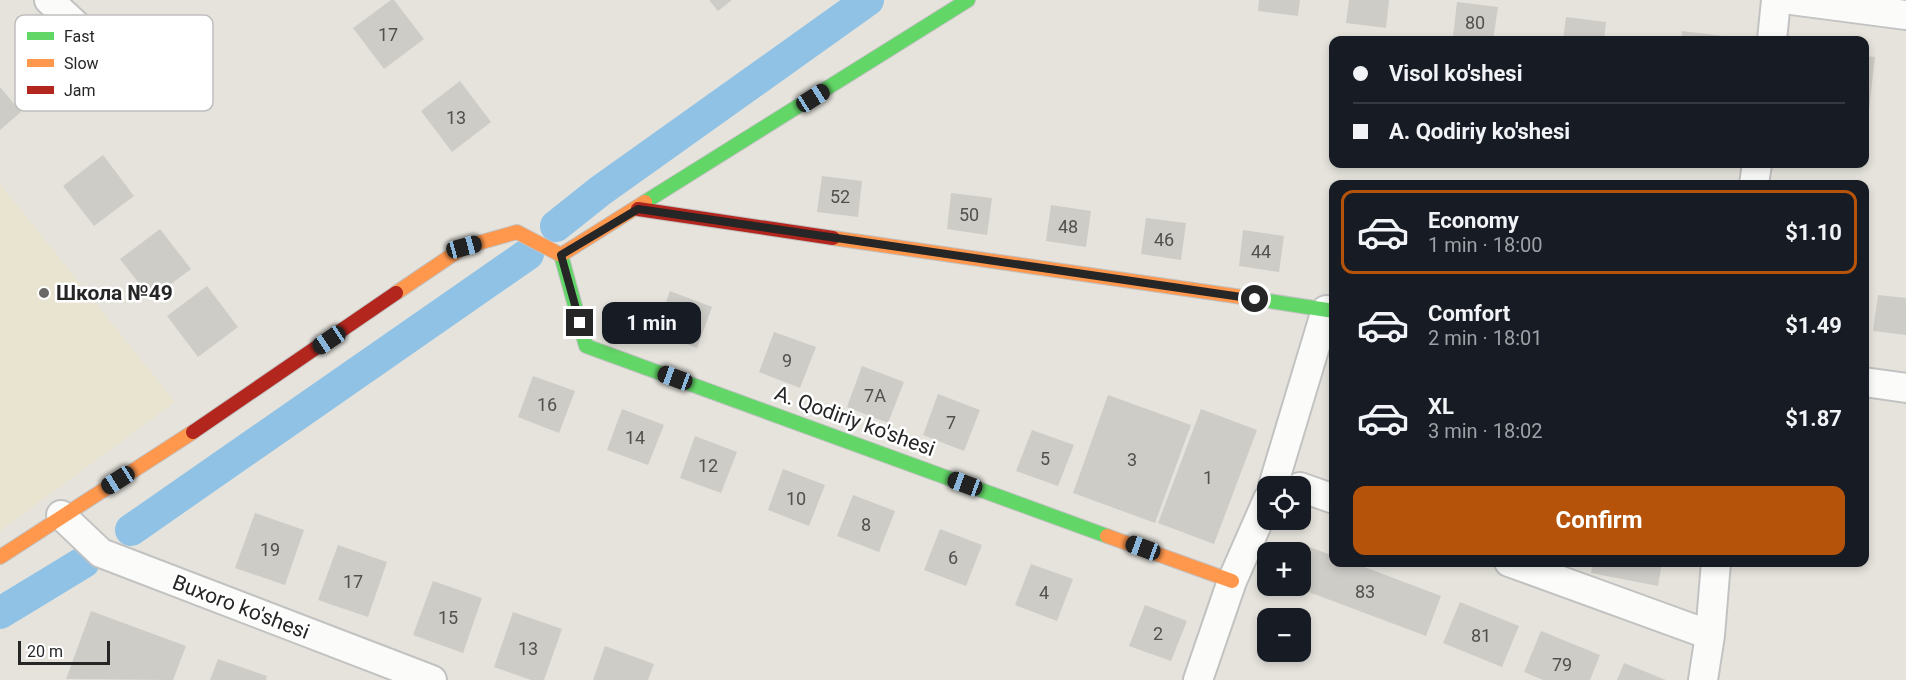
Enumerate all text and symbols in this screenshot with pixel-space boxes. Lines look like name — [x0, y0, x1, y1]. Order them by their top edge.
house number: 80 — [1465, 12, 1485, 33]
legend — [15, 15, 213, 111]
house number: 17 — [378, 24, 398, 45]
text: Fast — [64, 27, 95, 46]
text: Slow — [64, 54, 99, 73]
text: Visol ko'shesi — [1389, 61, 1523, 86]
text: Jam — [64, 81, 96, 100]
car — [793, 81, 833, 115]
house number: 13 — [446, 107, 466, 128]
text: A. Qodiriy ko'shesi — [1389, 119, 1570, 144]
house number: 52 — [830, 186, 850, 207]
house number: 50 — [959, 204, 979, 225]
icon: car — [1356, 205, 1410, 259]
text: Economy — [1428, 208, 1519, 233]
house number: 48 — [1058, 216, 1078, 237]
text: $1.10 — [1785, 220, 1842, 245]
house number: 46 — [1154, 229, 1174, 250]
text: 1 min · 18:00 — [1428, 233, 1543, 257]
car — [444, 234, 484, 260]
house number: 44 — [1251, 241, 1271, 262]
place label: Школа №49 — [56, 281, 173, 305]
route start — [1241, 285, 1268, 312]
marker: Школа №49 — [37, 286, 51, 300]
icon: car — [1356, 298, 1410, 352]
text: Comfort — [1428, 301, 1510, 326]
callout: 1 min — [601, 302, 700, 344]
route end — [566, 309, 593, 336]
text: 1 min — [626, 311, 677, 335]
text: $1.49 — [1785, 313, 1842, 338]
car — [309, 322, 349, 358]
text: 2 min · 18:01 — [1428, 326, 1543, 350]
house number: 9 — [782, 350, 792, 371]
car — [655, 363, 695, 393]
street label: A. Qodiriy ko'shesi — [772, 381, 938, 461]
house number: 7A — [864, 385, 886, 406]
icon: car — [1356, 391, 1410, 445]
house number: 16 — [537, 394, 557, 415]
text: XL — [1428, 394, 1454, 419]
text: $1.87 — [1785, 406, 1842, 431]
house number: 7 — [946, 412, 956, 433]
text: 3 min · 18:02 — [1428, 419, 1543, 443]
house number: 14 — [625, 427, 645, 448]
house number: 5 — [1040, 448, 1050, 469]
house number: 3 — [1127, 449, 1137, 470]
house number: 12 — [698, 455, 718, 476]
car — [98, 463, 138, 497]
house number: 1 — [1203, 467, 1213, 488]
car — [945, 469, 985, 499]
map controls — [1257, 476, 1311, 662]
button: locate — [1257, 476, 1311, 530]
button: Confirm — [1353, 486, 1845, 555]
house number: 10 — [786, 488, 806, 509]
house number: 8 — [861, 514, 871, 535]
car — [1123, 533, 1163, 563]
house number: 19 — [260, 539, 280, 560]
button: + — [1257, 542, 1311, 596]
house number: 6 — [948, 547, 958, 568]
street label: Buxoro ko'shesi — [169, 570, 313, 644]
house number: 17 — [343, 571, 363, 592]
house number: 83 — [1355, 581, 1375, 602]
house number: 4 — [1039, 582, 1049, 603]
house number: 15 — [438, 607, 458, 628]
button: − — [1257, 608, 1311, 662]
house number: 2 — [1153, 623, 1163, 644]
house number: 81 — [1471, 625, 1491, 646]
scale bar — [18, 638, 110, 666]
house number: 13 — [518, 638, 538, 659]
text: 20 m — [27, 642, 63, 661]
house number: 79 — [1552, 654, 1572, 675]

